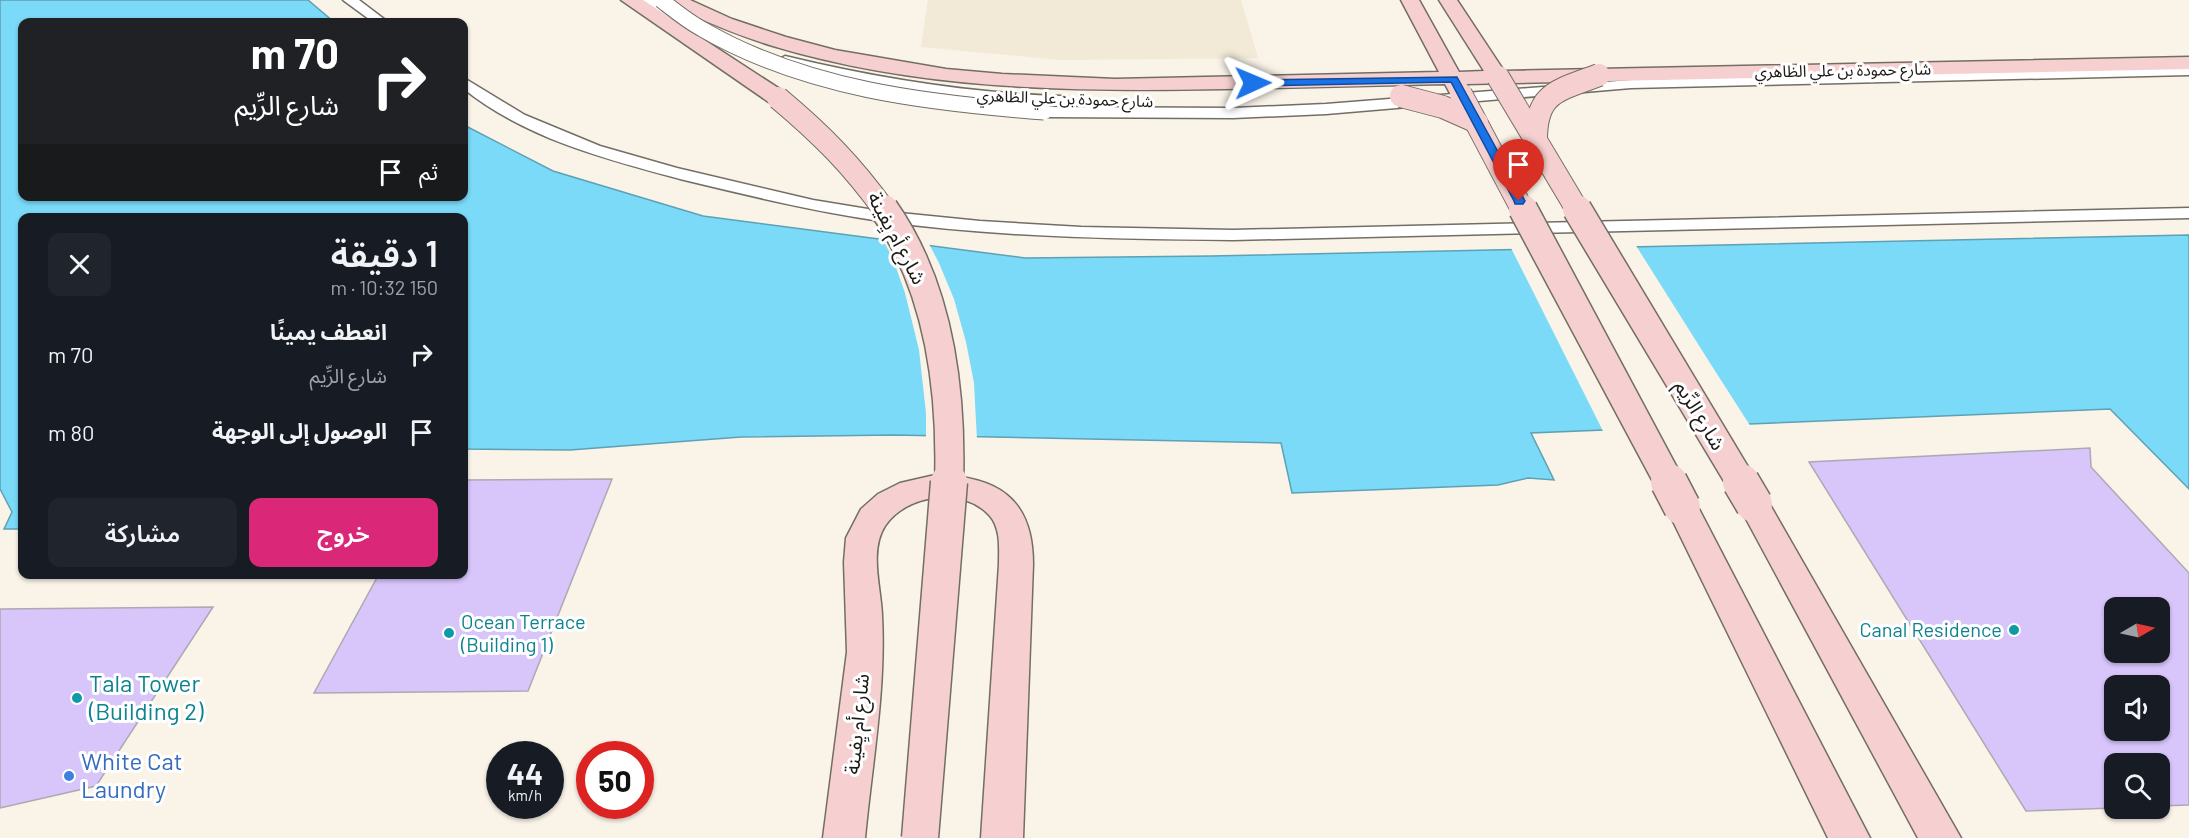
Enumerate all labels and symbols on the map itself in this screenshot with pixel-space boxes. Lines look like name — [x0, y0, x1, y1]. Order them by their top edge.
position arrow — [1221, 51, 1285, 115]
street label: شارع حمودة بن علي الظاهري — [1755, 58, 1932, 85]
street label: شارع حمودة بن علي الظاهري — [976, 85, 1154, 114]
pin — [1493, 139, 1544, 201]
street label: شارع أم يِفينة — [860, 187, 932, 290]
street label: شارع الرِّيم — [1667, 375, 1731, 456]
north arrow — [2104, 597, 2170, 663]
place label: Ocean Terrace (Building 1) — [460, 609, 586, 656]
place label: Canal Residence — [1860, 617, 2002, 641]
marker: Canal Residence — [2007, 623, 2021, 637]
marker: Ocean Terrace (Building 1) — [442, 626, 456, 640]
place label: Tala Tower (Building 2) — [88, 668, 204, 725]
street label: شارع أم يِفينة — [839, 672, 877, 776]
marker: Tala Tower (Building 2) — [70, 691, 84, 705]
speed limit sign: 50 — [576, 741, 654, 819]
place label: White Cat Laundry — [81, 746, 182, 803]
marker: White Cat Laundry — [62, 769, 76, 783]

